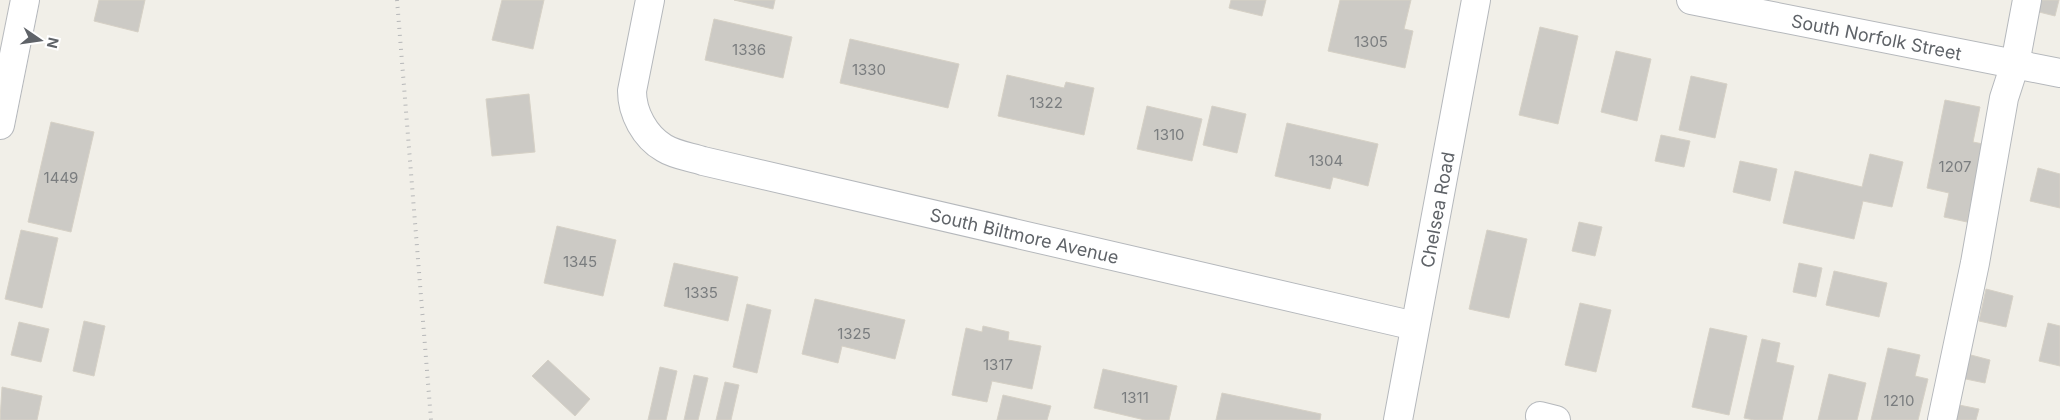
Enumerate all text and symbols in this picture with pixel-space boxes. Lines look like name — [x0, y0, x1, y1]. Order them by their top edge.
street label: South Norfolk Street — [1789, 10, 1963, 64]
north arrow — [15, 15, 65, 65]
house number: 1305 — [1354, 32, 1388, 51]
text: N — [44, 36, 63, 50]
house number: 1336 — [732, 40, 766, 59]
house number: 1330 — [852, 60, 886, 79]
house number: 1322 — [1029, 93, 1063, 112]
house number: 1310 — [1154, 125, 1184, 144]
street label: Chelsea Road — [1416, 150, 1458, 269]
house number: 1304 — [1309, 151, 1343, 170]
house number: 1207 — [1939, 157, 1971, 176]
house number: 1449 — [44, 168, 78, 187]
street label: South Biltmore Avenue — [928, 203, 1121, 268]
house number: 1345 — [563, 252, 597, 271]
house number: 1335 — [684, 283, 718, 302]
house number: 1325 — [837, 324, 871, 343]
house number: 1317 — [983, 355, 1013, 374]
house number: 1311 — [1121, 388, 1149, 407]
house number: 1210 — [1884, 391, 1914, 410]

